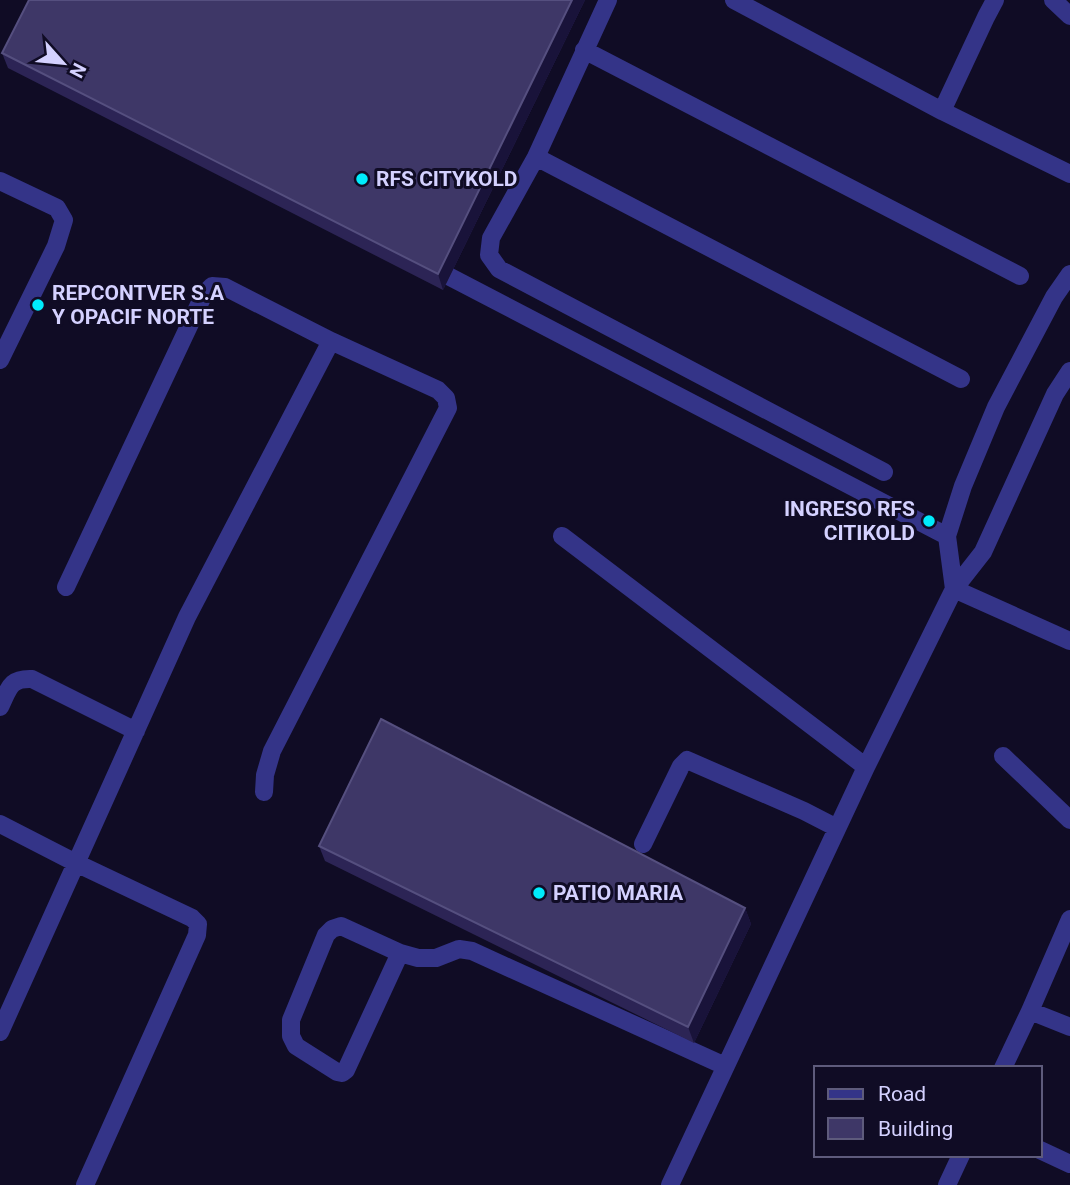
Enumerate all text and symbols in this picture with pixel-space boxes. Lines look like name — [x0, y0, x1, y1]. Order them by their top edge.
north arrow — [28, 28, 98, 98]
text: N — [64, 59, 91, 82]
place label: RFS CITYKOLD — [376, 167, 517, 191]
marker: RFS CITYKOLD — [354, 171, 370, 187]
place label: REPCONTVER S.A Y OPACIF NORTE — [52, 281, 225, 329]
marker: REPCONTVER S.A Y OPACIF NORTE — [30, 297, 46, 313]
place label: INGRESO RFS CITIKOLD — [784, 497, 915, 545]
marker: INGRESO RFS CITIKOLD — [921, 513, 937, 529]
place label: PATIO MARIA — [553, 881, 684, 905]
marker: PATIO MARIA — [531, 885, 547, 901]
legend — [814, 1066, 1042, 1157]
text: Road — [878, 1082, 926, 1106]
text: Building — [878, 1117, 953, 1141]

